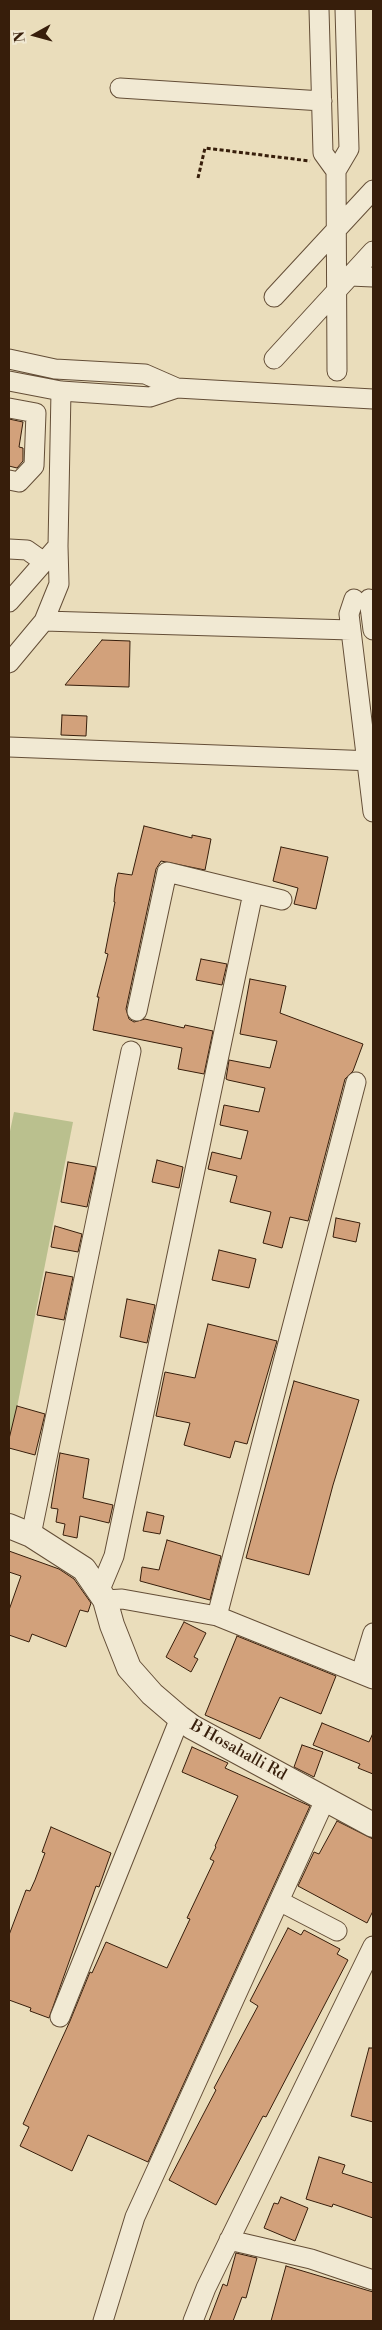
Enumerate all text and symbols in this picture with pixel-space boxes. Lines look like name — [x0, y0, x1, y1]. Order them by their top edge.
north arrow — [10, 10, 60, 60]
text: N — [11, 30, 30, 43]
street label: B Hosahalli Rd — [186, 1717, 290, 1785]

